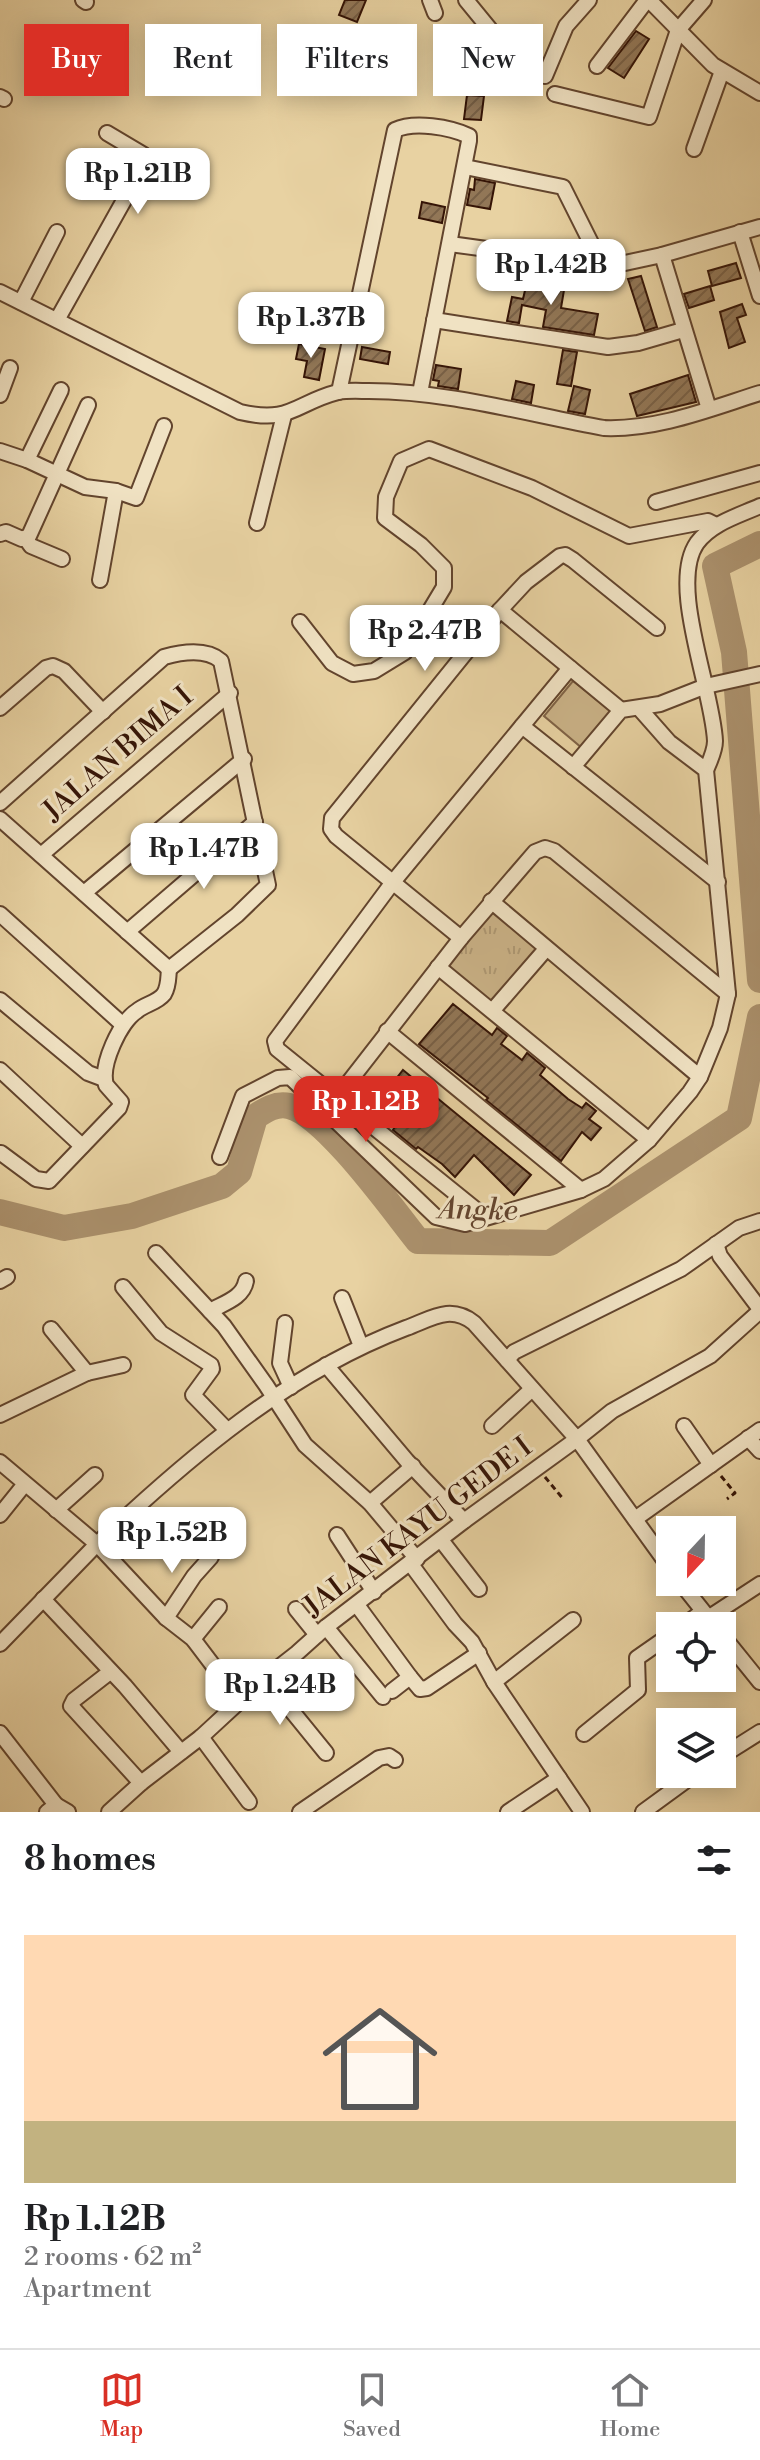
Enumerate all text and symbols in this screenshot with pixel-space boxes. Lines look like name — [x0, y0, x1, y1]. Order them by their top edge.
chip: Buy — [24, 24, 129, 96]
chip: Rent — [145, 24, 261, 96]
chip: Filters — [277, 24, 417, 96]
chip: New — [433, 24, 543, 96]
pin: Rp 1.21B — [55, 148, 221, 216]
text: Rp 1.21B — [84, 158, 192, 190]
pin: Rp 1.42B — [468, 239, 634, 307]
text: Rp 1.42B — [495, 249, 607, 281]
pin: Rp 1.37B — [228, 292, 394, 360]
text: Rp 1.37B — [256, 302, 366, 334]
pin: Rp 2.47B — [342, 605, 508, 673]
text: Rp 2.47B — [368, 615, 482, 647]
street label: JALAN BIMA I — [35, 679, 200, 829]
pin: Rp 1.47B — [121, 823, 287, 891]
text: Rp 1.47B — [149, 833, 259, 865]
pin: Rp 1.12B — [283, 1076, 449, 1144]
text: Rp 1.12B — [312, 1086, 420, 1118]
water label: Angke — [435, 1190, 518, 1230]
street label: JALAN KAYU GEDE I — [296, 1430, 539, 1625]
pin: Rp 1.52B — [89, 1507, 255, 1575]
north arrow — [656, 1516, 736, 1596]
map controls — [656, 1516, 736, 1788]
text: Rp 1.52B — [116, 1517, 228, 1549]
button: locate — [656, 1612, 736, 1692]
pin: Rp 1.24B — [197, 1659, 363, 1727]
text: Rp 1.24B — [223, 1669, 337, 1701]
button: layers — [656, 1708, 736, 1788]
icon: filters — [692, 1838, 736, 1882]
text: 8 homes — [24, 1839, 156, 1881]
icon: home — [308, 1987, 452, 2131]
text: Rp 1.12B — [24, 2199, 166, 2241]
text: 2 rooms · 62 m² — [24, 2241, 201, 2273]
text: Apartment — [24, 2273, 152, 2305]
tab: Map — [100, 2368, 144, 2443]
tab: Saved — [343, 2368, 401, 2443]
tab: Home — [600, 2368, 660, 2443]

